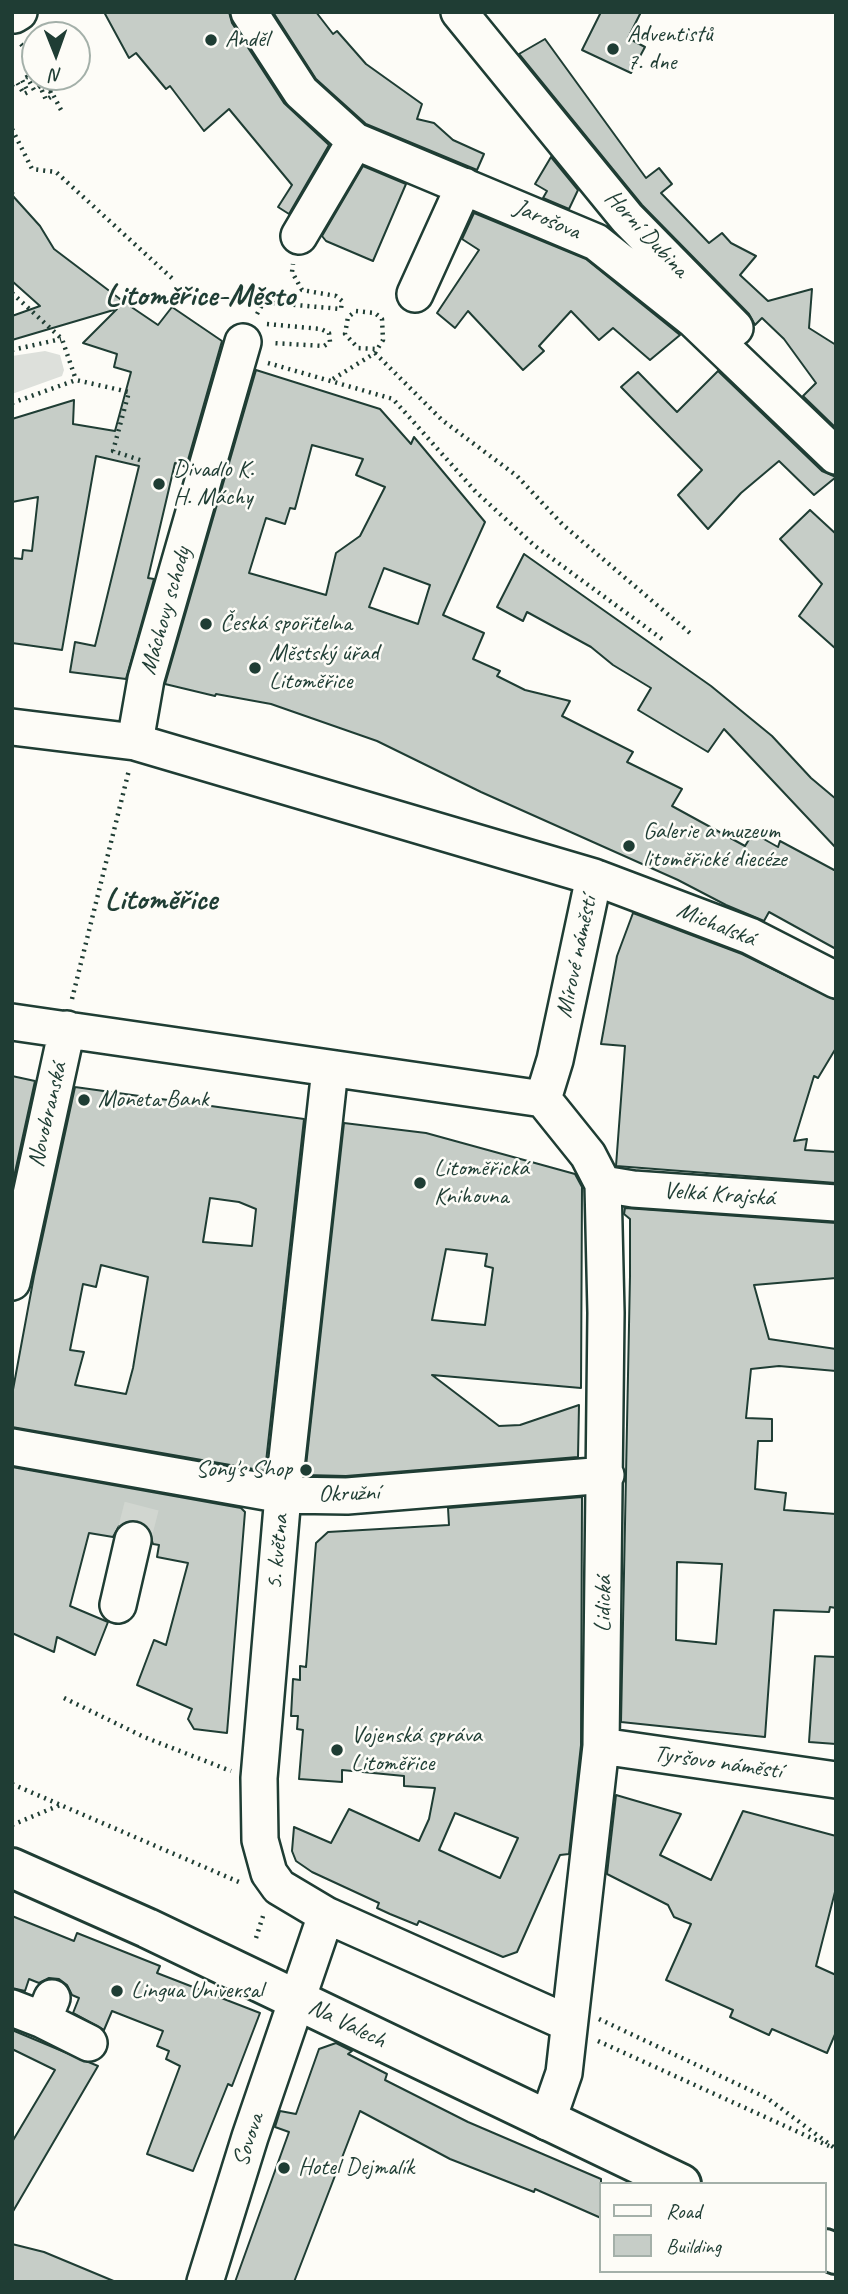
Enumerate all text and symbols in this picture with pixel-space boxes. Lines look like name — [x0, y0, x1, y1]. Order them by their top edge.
north arrow — [21, 21, 91, 91]
place label: Adventistů 7. dne — [627, 21, 712, 77]
place label: Anděl — [225, 26, 269, 54]
marker: Anděl — [203, 32, 219, 48]
marker: Adventistů 7. dne — [605, 41, 621, 57]
text: N — [50, 63, 62, 87]
street label: Horní Dubina — [598, 184, 694, 284]
street label: Jarošova — [510, 193, 584, 247]
district label: Litoměřice-Město — [105, 278, 295, 316]
place label: Divadlo K. H. Máchy — [173, 456, 254, 512]
marker: Divadlo K. H. Máchy — [151, 476, 167, 492]
street label: Máchovy schody — [134, 544, 198, 678]
place label: Česká spořitelna — [220, 610, 352, 638]
marker: Česká spořitelna — [198, 616, 214, 632]
place label: Městský úřad Litoměřice — [269, 640, 379, 696]
marker: Městský úřad Litoměřice — [247, 660, 263, 676]
place label: Galerie a muzeum litoměřické diecéze — [643, 818, 787, 874]
marker: Galerie a muzeum litoměřické diecéze — [621, 838, 637, 854]
district label: Litoměřice — [105, 882, 217, 920]
street label: Mírové náměstí — [550, 894, 604, 1020]
street label: Michalská — [672, 896, 760, 954]
street label: Novobranská — [22, 1060, 74, 1170]
place label: Moneta Bank — [98, 1086, 208, 1114]
marker: Moneta Bank — [76, 1092, 92, 1108]
place label: Litoměřická Knihovna — [434, 1155, 529, 1211]
marker: Litoměřická Knihovna — [412, 1175, 428, 1191]
street label: Velká Krajská — [662, 1177, 776, 1213]
place label: Sony's Shop — [195, 1456, 292, 1484]
marker: Sony's Shop — [298, 1462, 314, 1478]
street label: Okružní — [318, 1479, 380, 1509]
street label: 5. května — [260, 1513, 296, 1591]
street label: Lidická — [589, 1575, 619, 1633]
place label: Vojenská správa Litoměřice — [351, 1722, 482, 1778]
street label: Tyršovo náměstí — [652, 1740, 784, 1786]
marker: Vojenská správa Litoměřice — [329, 1742, 345, 1758]
place label: Lingua Universal — [131, 1977, 263, 2005]
marker: Lingua Universal — [109, 1983, 125, 1999]
street label: Na Valech — [303, 1993, 391, 2055]
street label: Sovova — [227, 2110, 271, 2170]
place label: Hotel Dejmalík — [298, 2154, 414, 2182]
marker: Hotel Dejmalík — [276, 2160, 292, 2176]
legend — [600, 2182, 827, 2273]
text: Road — [666, 2198, 701, 2224]
text: Building — [666, 2233, 721, 2259]

